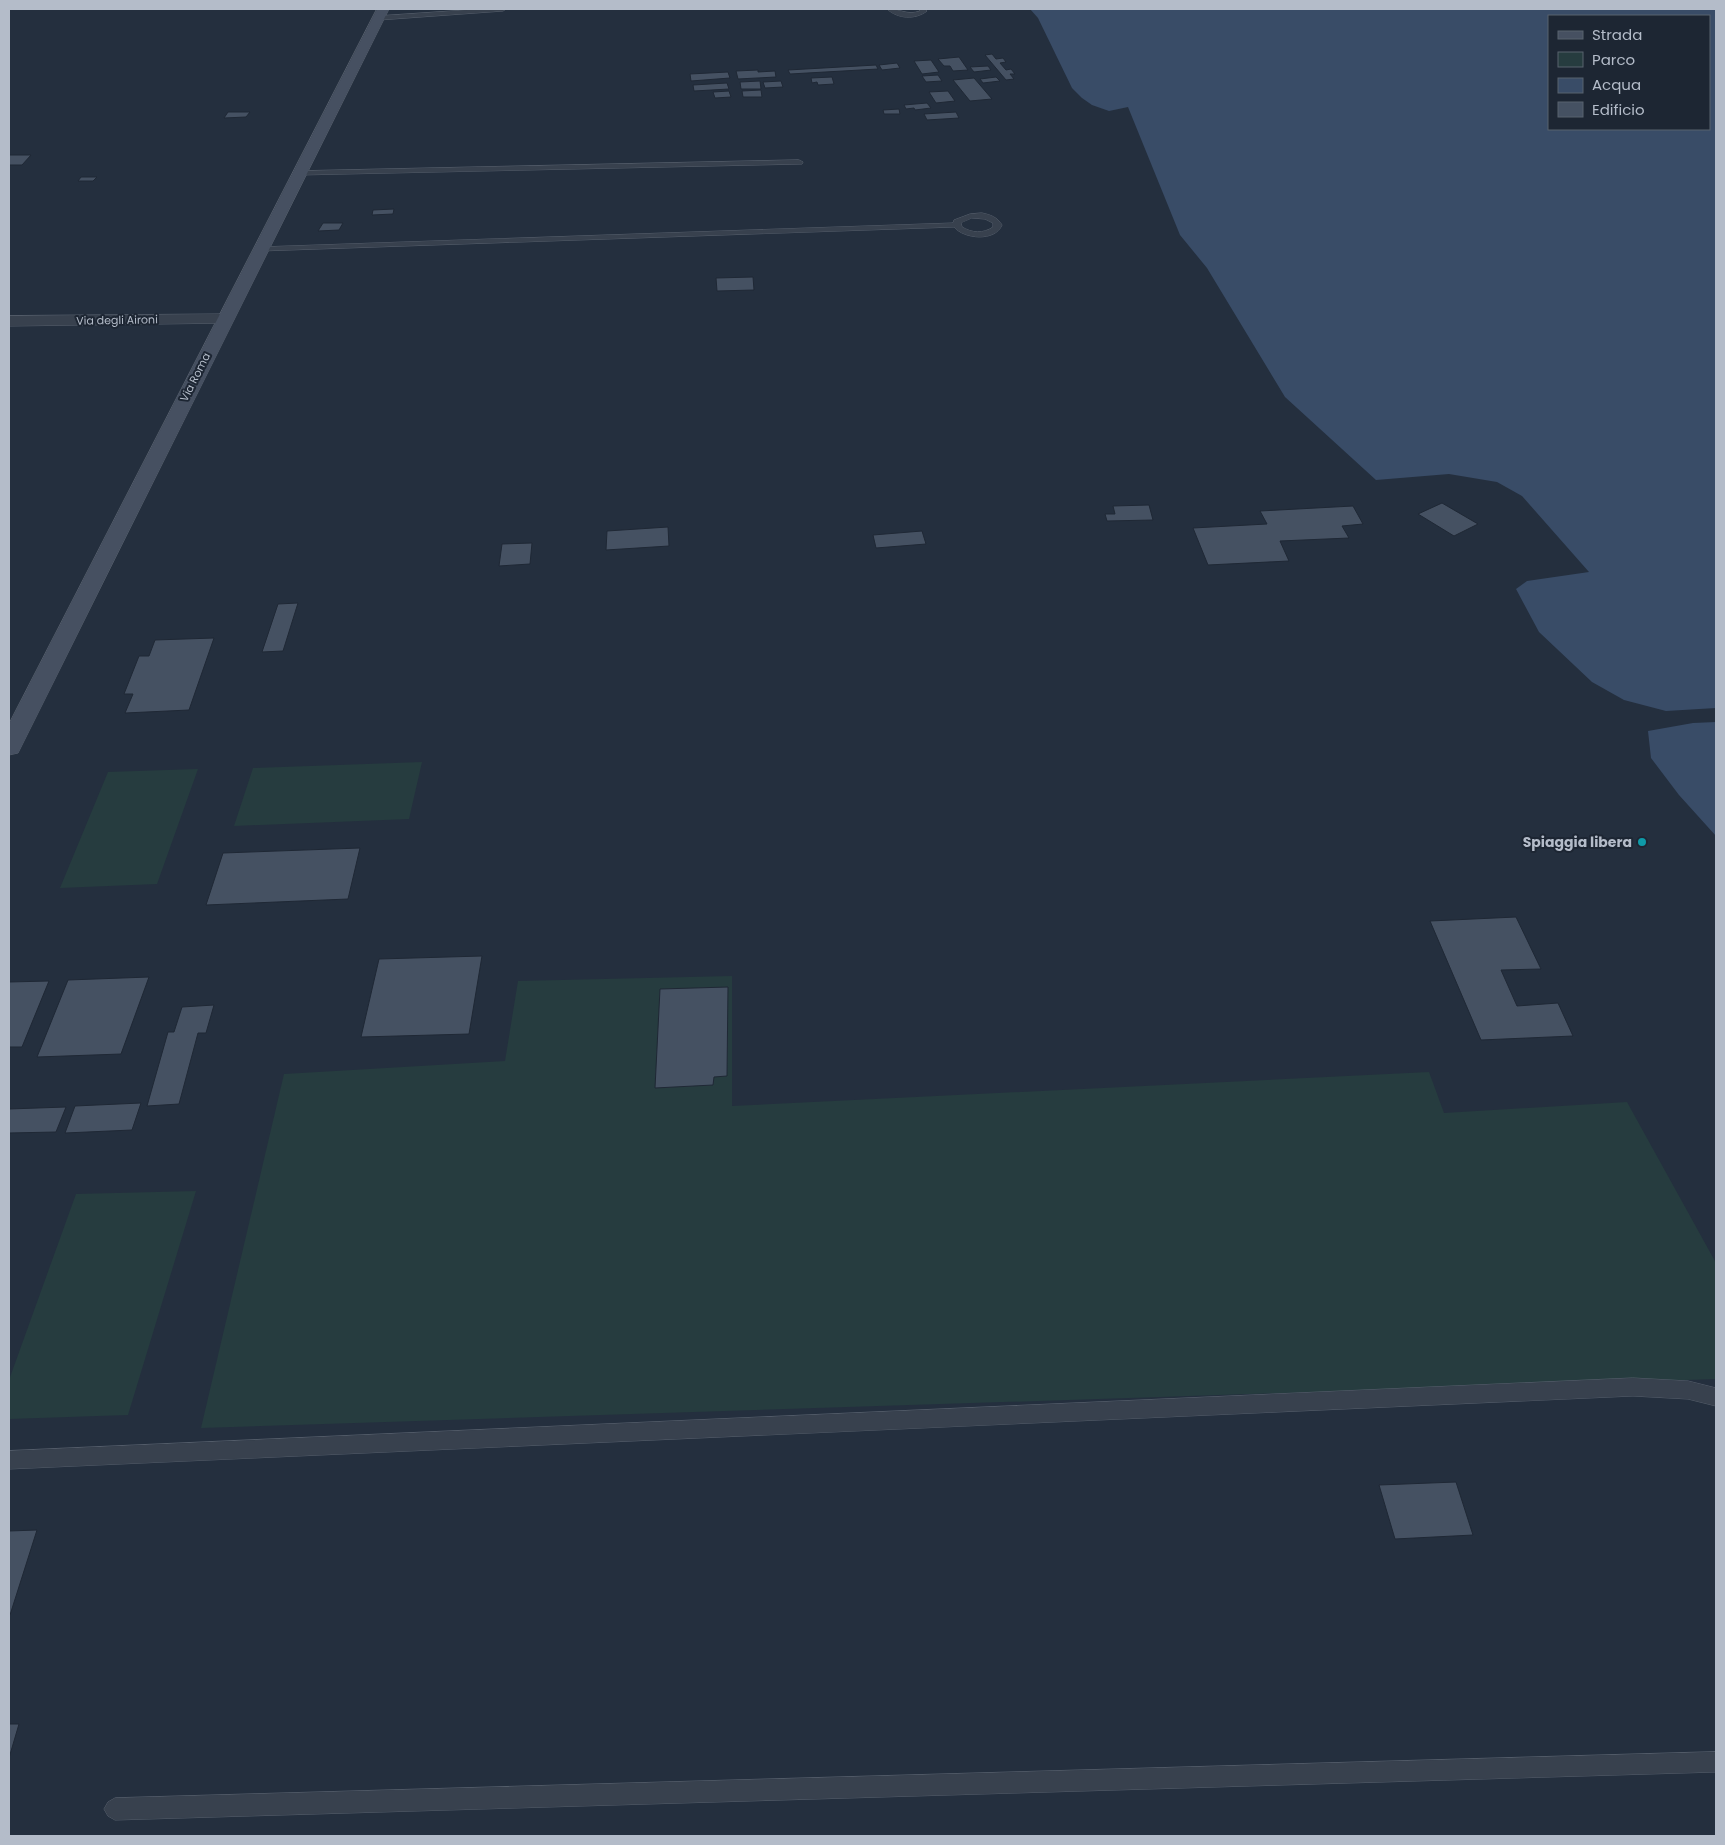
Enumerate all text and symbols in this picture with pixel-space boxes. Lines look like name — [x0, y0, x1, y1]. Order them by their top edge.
legend — [1548, 15, 1710, 130]
text: Strada — [1592, 24, 1642, 45]
text: Parco — [1592, 49, 1635, 70]
text: Acqua — [1592, 74, 1641, 95]
text: Edificio — [1592, 99, 1645, 120]
street label: Via degli Aironi — [76, 311, 158, 329]
street label: Via Roma — [176, 350, 214, 404]
place label: Spiaggia libera — [1523, 832, 1632, 852]
marker: Spiaggia libera — [1636, 836, 1648, 848]

